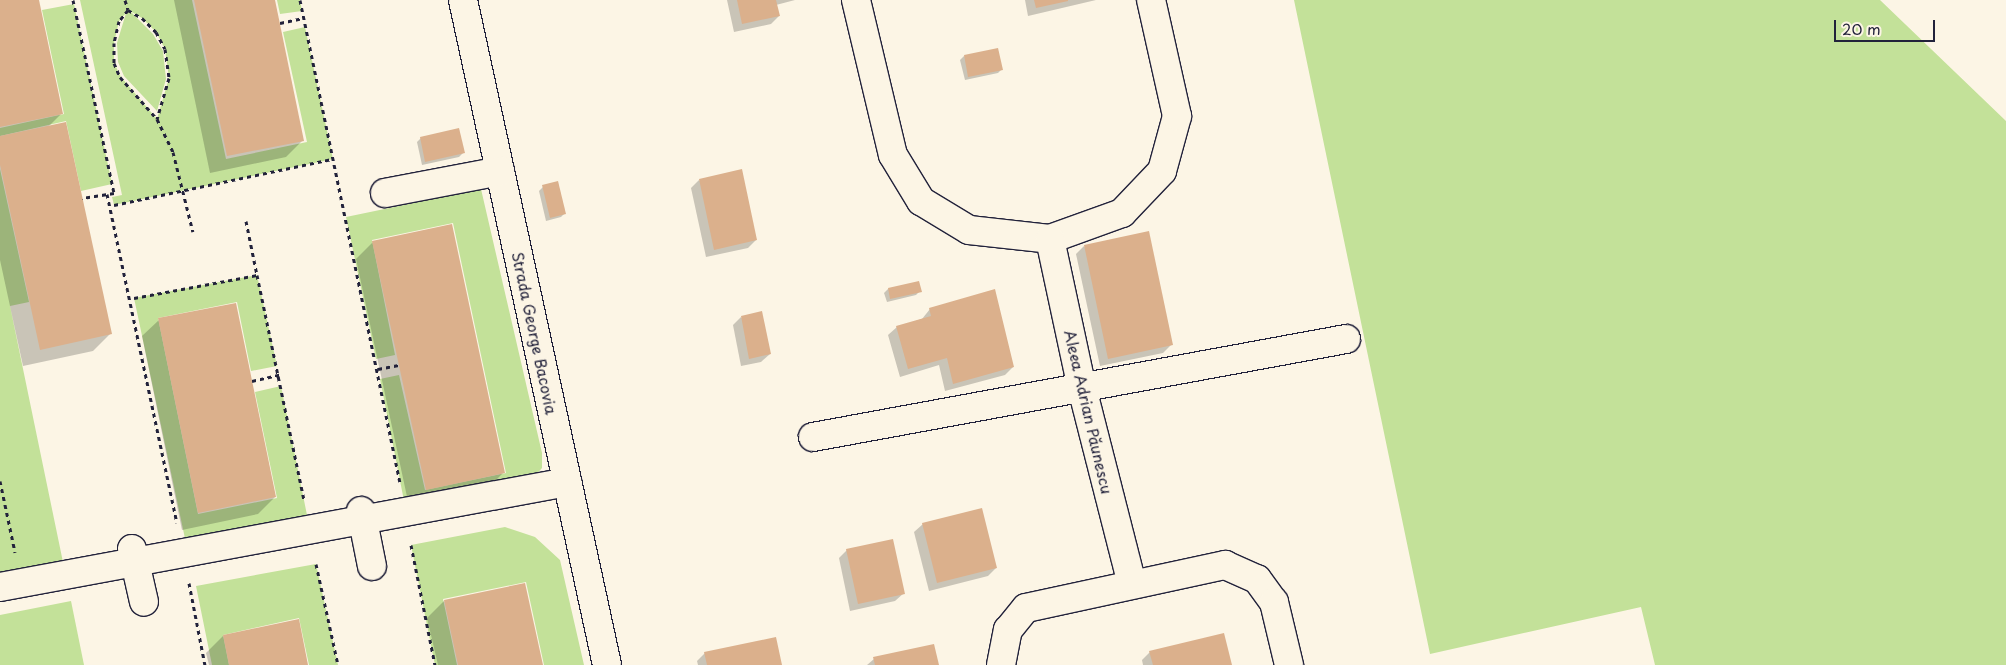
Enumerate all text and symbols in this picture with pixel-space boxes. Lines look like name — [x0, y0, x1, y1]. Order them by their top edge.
scale bar — [1836, 10, 1937, 42]
text: 20 m — [1842, 17, 1881, 40]
street label: Strada George Bacovia — [509, 249, 561, 417]
street label: Aleea Adrian Păunescu — [1061, 328, 1117, 496]

